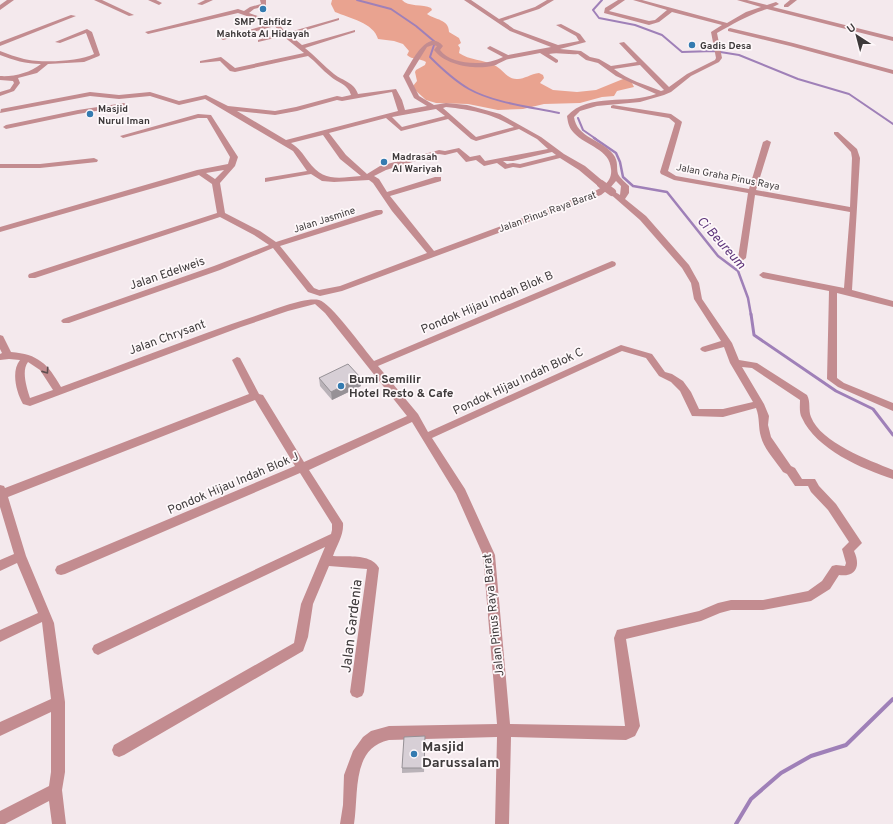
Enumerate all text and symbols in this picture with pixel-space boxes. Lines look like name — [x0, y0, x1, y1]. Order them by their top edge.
marker: SMP Tahfidz Mahkota Al Hidayah — [258, 4, 268, 14]
place label: SMP Tahfidz Mahkota Al Hidayah — [217, 16, 310, 41]
north arrow — [837, 16, 877, 56]
text: U — [844, 21, 859, 37]
marker: Gadis Desa — [687, 40, 697, 50]
place label: Gadis Desa — [700, 40, 751, 53]
place label: Masjid Nurul Iman — [98, 103, 150, 128]
marker: Masjid Nurul Iman — [85, 109, 95, 119]
place label: Madrasah Al Wariyah — [392, 151, 442, 176]
marker: Madrasah Al Wariyah — [379, 157, 389, 167]
street label: Jalan Graha Pinus Raya — [675, 161, 781, 194]
street label: Jalan Pinus Raya Barat — [497, 189, 598, 236]
street label: Jalan Jasmine — [292, 204, 357, 237]
water label: Ci Beureum — [693, 214, 749, 273]
street label: Jalan Edelweis — [127, 254, 207, 294]
street label: Pondok Hijau Indah Blok B — [419, 268, 556, 338]
street label: Jalan Chrysant — [127, 317, 208, 359]
street label: Pondok Hijau Indah Blok C — [451, 345, 586, 419]
one-way arrow — [41, 366, 48, 373]
place label: Bumi Semilir Hotel Resto & Cafe — [349, 372, 454, 402]
marker: Bumi Semilir Hotel Resto & Cafe — [336, 381, 346, 391]
street label: Pondok Hijau Indah Blok J — [165, 449, 301, 519]
street label: Jalan Pinus Raya Barat — [480, 553, 508, 677]
street label: Jalan Gardenia — [338, 578, 367, 674]
place label: Masjid Darussalam — [422, 739, 499, 772]
marker: Masjid Darussalam — [409, 749, 419, 759]

